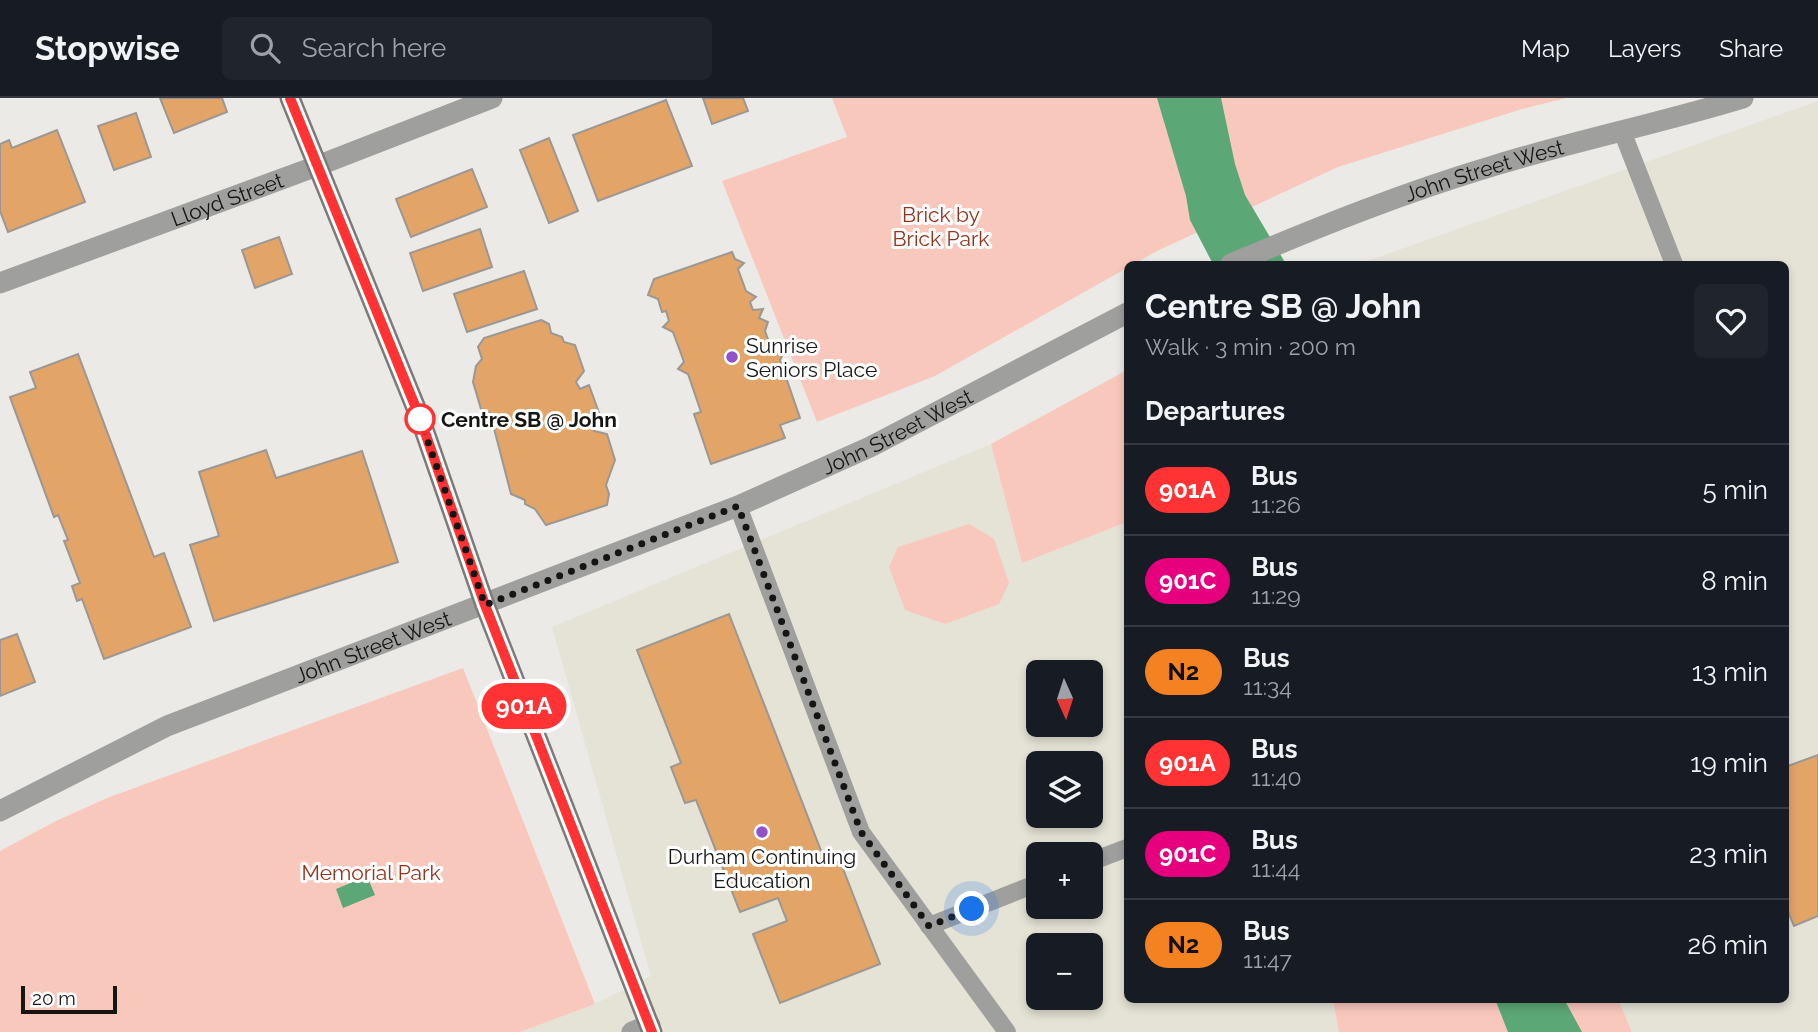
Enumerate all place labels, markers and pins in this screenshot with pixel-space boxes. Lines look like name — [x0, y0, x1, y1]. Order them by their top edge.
place label: Sunrise Seniors Place — [746, 333, 877, 382]
marker: Sunrise Seniors Place — [724, 349, 740, 365]
marker: Centre SB @ John — [405, 404, 435, 434]
place label: Centre SB @ John — [441, 407, 617, 432]
marker: Durham Continuing Education — [754, 824, 770, 840]
place label: Durham Continuing Education — [668, 844, 856, 893]

